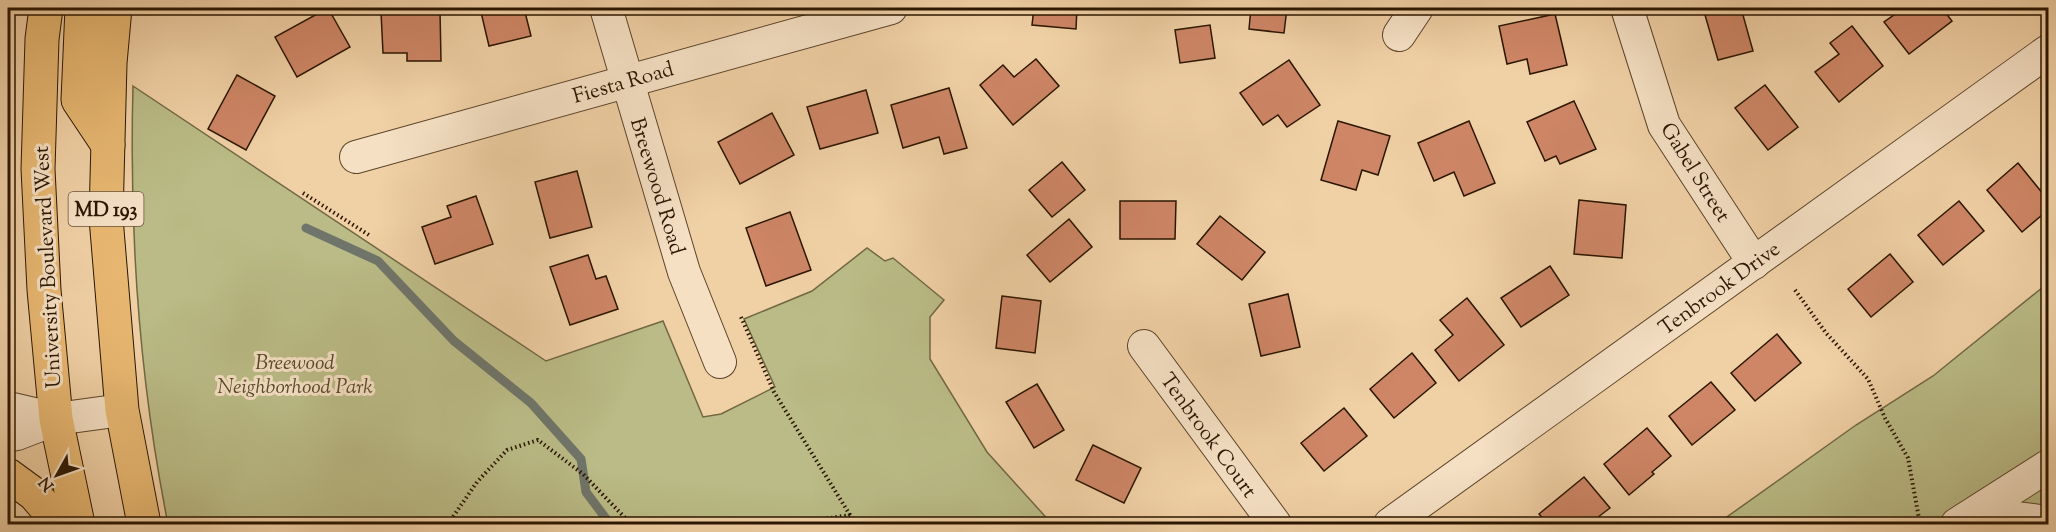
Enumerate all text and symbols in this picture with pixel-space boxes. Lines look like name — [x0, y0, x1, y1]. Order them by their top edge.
street label: Fiesta Road — [570, 55, 678, 113]
street label: Breewood Road — [621, 114, 691, 259]
street label: Gabel Street — [1652, 117, 1737, 229]
street label: University Boulevard West — [28, 145, 70, 389]
road number: MD 193 — [68, 192, 144, 226]
street label: Tenbrook Drive — [1653, 235, 1787, 344]
park label: Breewood Neighborhood Park — [217, 349, 373, 403]
street label: Tenbrook Court — [1152, 367, 1263, 505]
north arrow — [27, 445, 87, 505]
text: N — [34, 471, 60, 495]

